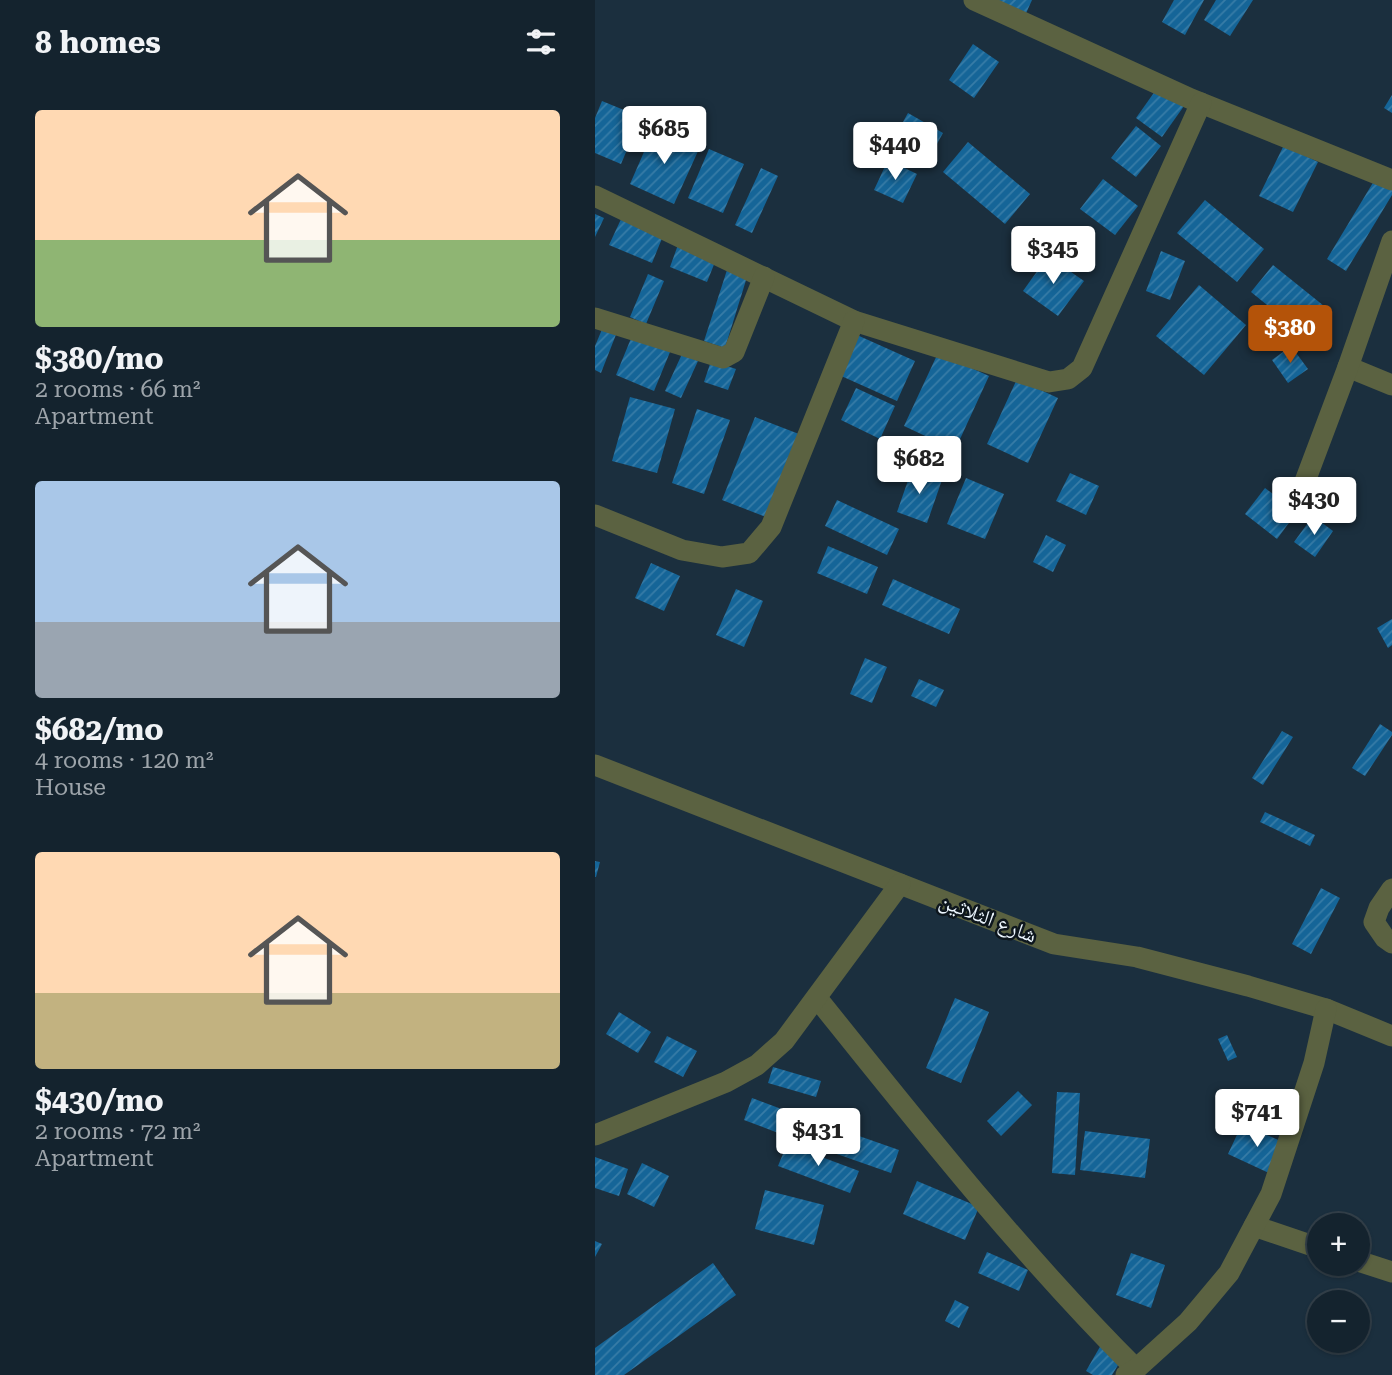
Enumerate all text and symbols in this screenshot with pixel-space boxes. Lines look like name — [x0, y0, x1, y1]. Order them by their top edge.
icon: filters — [522, 23, 560, 61]
text: 8 homes — [35, 25, 161, 60]
pin: $685 — [623, 106, 705, 166]
text: $685 — [638, 115, 690, 142]
pin: $440 — [854, 122, 936, 182]
text: $440 — [869, 131, 921, 158]
icon: home — [235, 155, 361, 281]
pin: $345 — [1012, 226, 1094, 286]
text: $345 — [1027, 235, 1079, 262]
pin: $380 — [1249, 306, 1331, 365]
text: $380 — [1264, 314, 1316, 341]
text: $380/mo — [35, 341, 164, 376]
text: 2 rooms · 66 m² — [35, 376, 201, 403]
text: Apartment — [35, 403, 154, 430]
pin: $682 — [878, 436, 960, 496]
text: $682 — [893, 445, 945, 472]
pin: $430 — [1273, 477, 1355, 537]
text: $430 — [1288, 486, 1340, 513]
icon: home — [235, 526, 361, 652]
text: $682/mo — [35, 712, 164, 747]
text: 4 rooms · 120 m² — [35, 747, 213, 774]
text: House — [35, 774, 106, 801]
street label: شارع الثلاثين — [936, 889, 1040, 948]
icon: home — [235, 897, 361, 1023]
text: $430/mo — [35, 1083, 164, 1118]
pin: $741 — [1216, 1090, 1298, 1149]
text: $741 — [1231, 1098, 1283, 1125]
pin: $431 — [777, 1108, 859, 1168]
text: $431 — [792, 1117, 844, 1144]
text: 2 rooms · 72 m² — [35, 1118, 201, 1145]
text: Apartment — [35, 1145, 154, 1172]
map controls — [1307, 1213, 1370, 1353]
button: + — [1307, 1213, 1370, 1276]
button: − — [1307, 1290, 1370, 1353]

